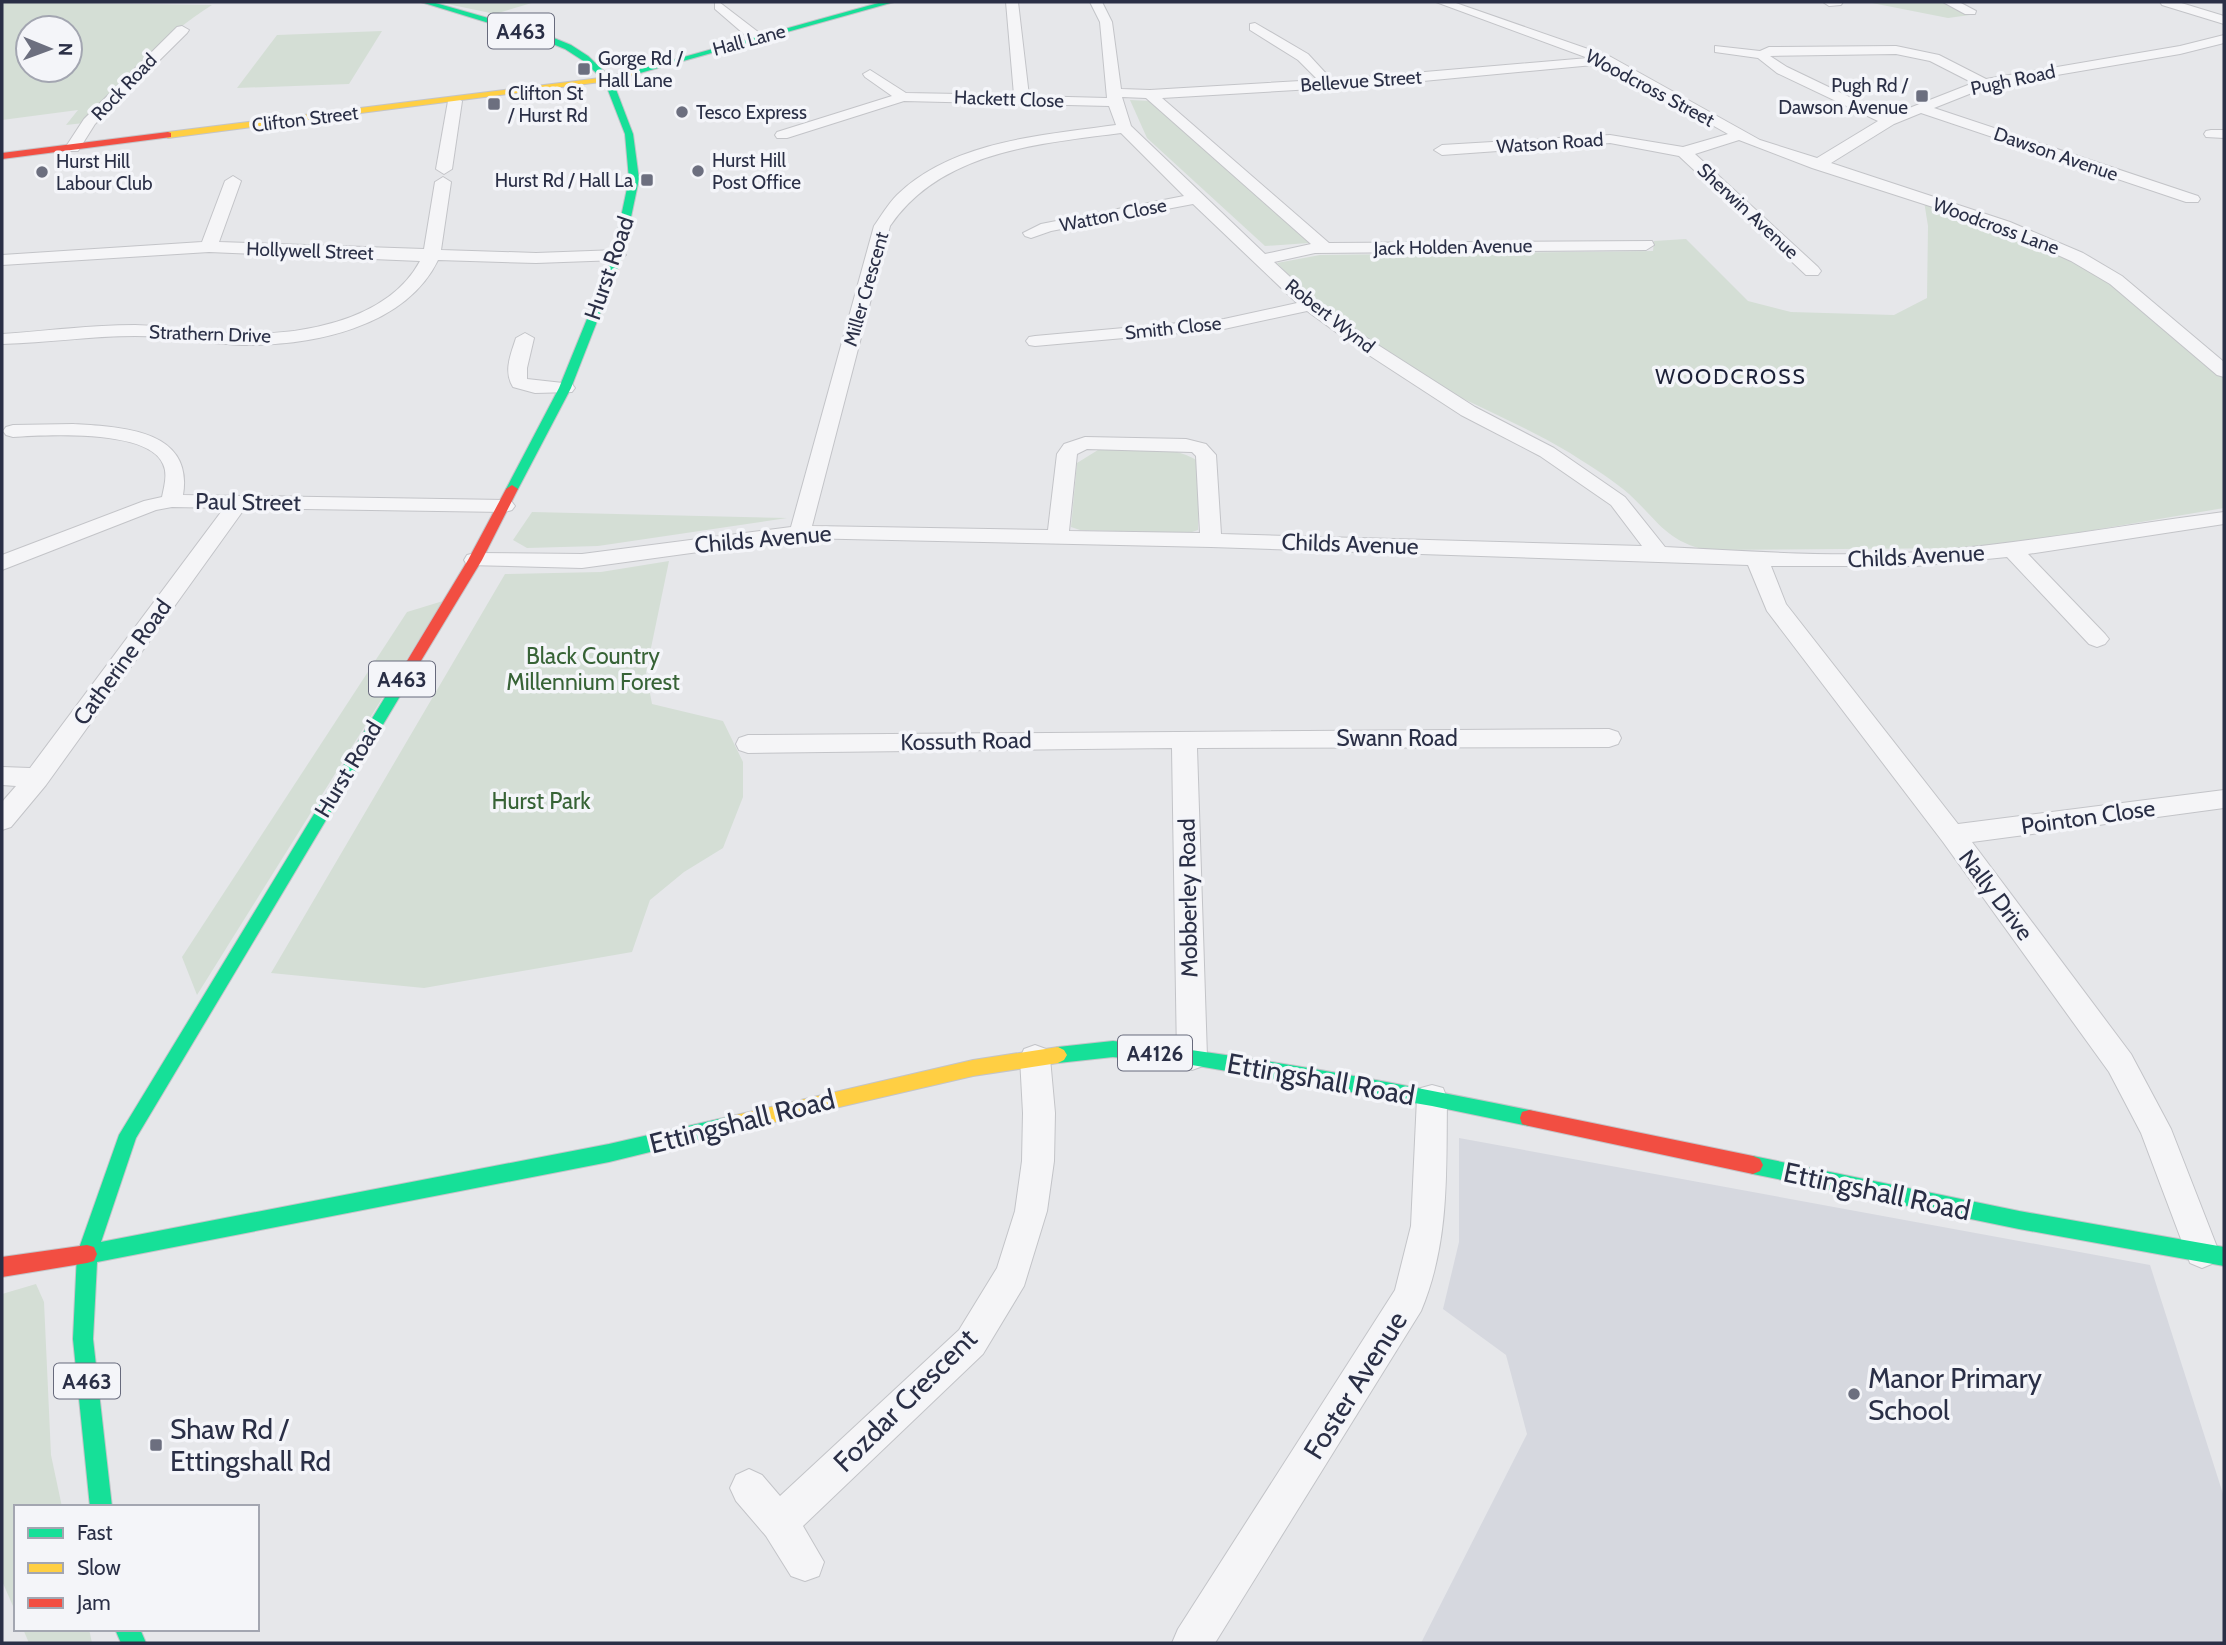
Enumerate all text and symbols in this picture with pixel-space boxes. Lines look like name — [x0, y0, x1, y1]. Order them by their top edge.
north arrow — [14, 14, 84, 84]
road number: A463 — [488, 14, 554, 48]
street label: Hall Lane — [710, 19, 788, 61]
text: N — [54, 42, 77, 56]
street label: Woodcross Street — [1582, 44, 1719, 132]
place label: Gorge Rd / Hall Lane — [598, 47, 683, 92]
street label: Rock Road — [86, 49, 162, 125]
street label: Pugh Road — [1969, 60, 2057, 100]
marker: Gorge Rd / Hall Lane — [576, 61, 592, 77]
street label: Bellevue Street — [1299, 65, 1423, 97]
place label: Pugh Rd / Dawson Avenue — [1778, 74, 1909, 119]
place label: Clifton St / Hurst Rd — [507, 82, 588, 127]
street label: Hackett Close — [954, 86, 1065, 112]
marker: Pugh Rd / Dawson Avenue — [1914, 88, 1930, 104]
marker: Clifton St / Hurst Rd — [486, 96, 502, 112]
street label: Clifton Street — [250, 101, 360, 137]
place label: Tesco Express — [696, 101, 807, 124]
marker: Tesco Express — [674, 104, 690, 120]
street label: Dawson Avenue — [1991, 122, 2121, 186]
street label: Watson Road — [1496, 128, 1604, 158]
place label: Hurst Hill Post Office — [712, 149, 801, 194]
place label: Hurst Hill Labour Club — [56, 150, 153, 195]
street label: Sherwin Avenue — [1693, 158, 1804, 264]
marker: Hurst Hill Post Office — [690, 163, 706, 179]
marker: Hurst Hill Labour Club — [34, 164, 50, 180]
place label: Hurst Rd / Hall La — [495, 169, 633, 192]
marker: Hurst Rd / Hall La — [639, 172, 655, 188]
street label: Watton Close — [1058, 193, 1169, 237]
street label: Woodcross Lane — [1930, 193, 2062, 260]
street label: Hurst Road — [578, 213, 640, 323]
street label: Miller Crescent — [839, 228, 894, 349]
street label: Jack Holden Avenue — [1373, 234, 1533, 260]
street label: Hollywell Street — [246, 237, 375, 265]
street label: Robert Wynd — [1281, 274, 1379, 358]
street label: Smith Close — [1124, 311, 1223, 344]
street label: Strathern Drive — [149, 320, 272, 348]
district label: WOODCROSS — [1655, 364, 1807, 389]
street label: Paul Street — [195, 487, 301, 517]
street label: Childs Avenue — [693, 519, 833, 559]
street label: Childs Avenue — [1281, 528, 1419, 560]
street label: Childs Avenue — [1847, 538, 1985, 574]
street label: Catherine Road — [67, 594, 177, 730]
park label: Black Country Millennium Forest — [506, 642, 680, 696]
road number: A463 — [369, 662, 435, 696]
street label: Hurst Road — [308, 716, 388, 822]
street label: Swann Road — [1336, 724, 1458, 752]
street label: Kossuth Road — [900, 726, 1032, 756]
park label: Hurst Park — [491, 787, 591, 815]
street label: Pointon Close — [2019, 794, 2157, 840]
street label: Mobberley Road — [1173, 818, 1203, 978]
street label: Nally Drive — [1953, 844, 2039, 946]
road number: A4126 — [1118, 1036, 1192, 1070]
street label: Ettingshall Road — [1224, 1046, 1418, 1112]
street label: Ettingshall Road — [646, 1082, 838, 1160]
street label: Ettingshall Road — [1781, 1155, 1973, 1227]
street label: Foster Avenue — [1296, 1305, 1414, 1465]
street label: Fozdar Crescent — [826, 1321, 984, 1479]
place label: Manor Primary School — [1868, 1361, 2042, 1427]
road number: A463 — [54, 1364, 120, 1398]
marker: Manor Primary School — [1846, 1386, 1862, 1402]
place label: Shaw Rd / Ettingshall Rd — [170, 1412, 331, 1478]
marker: Shaw Rd / Ettingshall Rd — [148, 1437, 164, 1453]
legend — [14, 1505, 259, 1631]
text: Fast — [77, 1520, 113, 1545]
text: Slow — [77, 1555, 121, 1580]
text: Jam — [76, 1590, 111, 1615]

